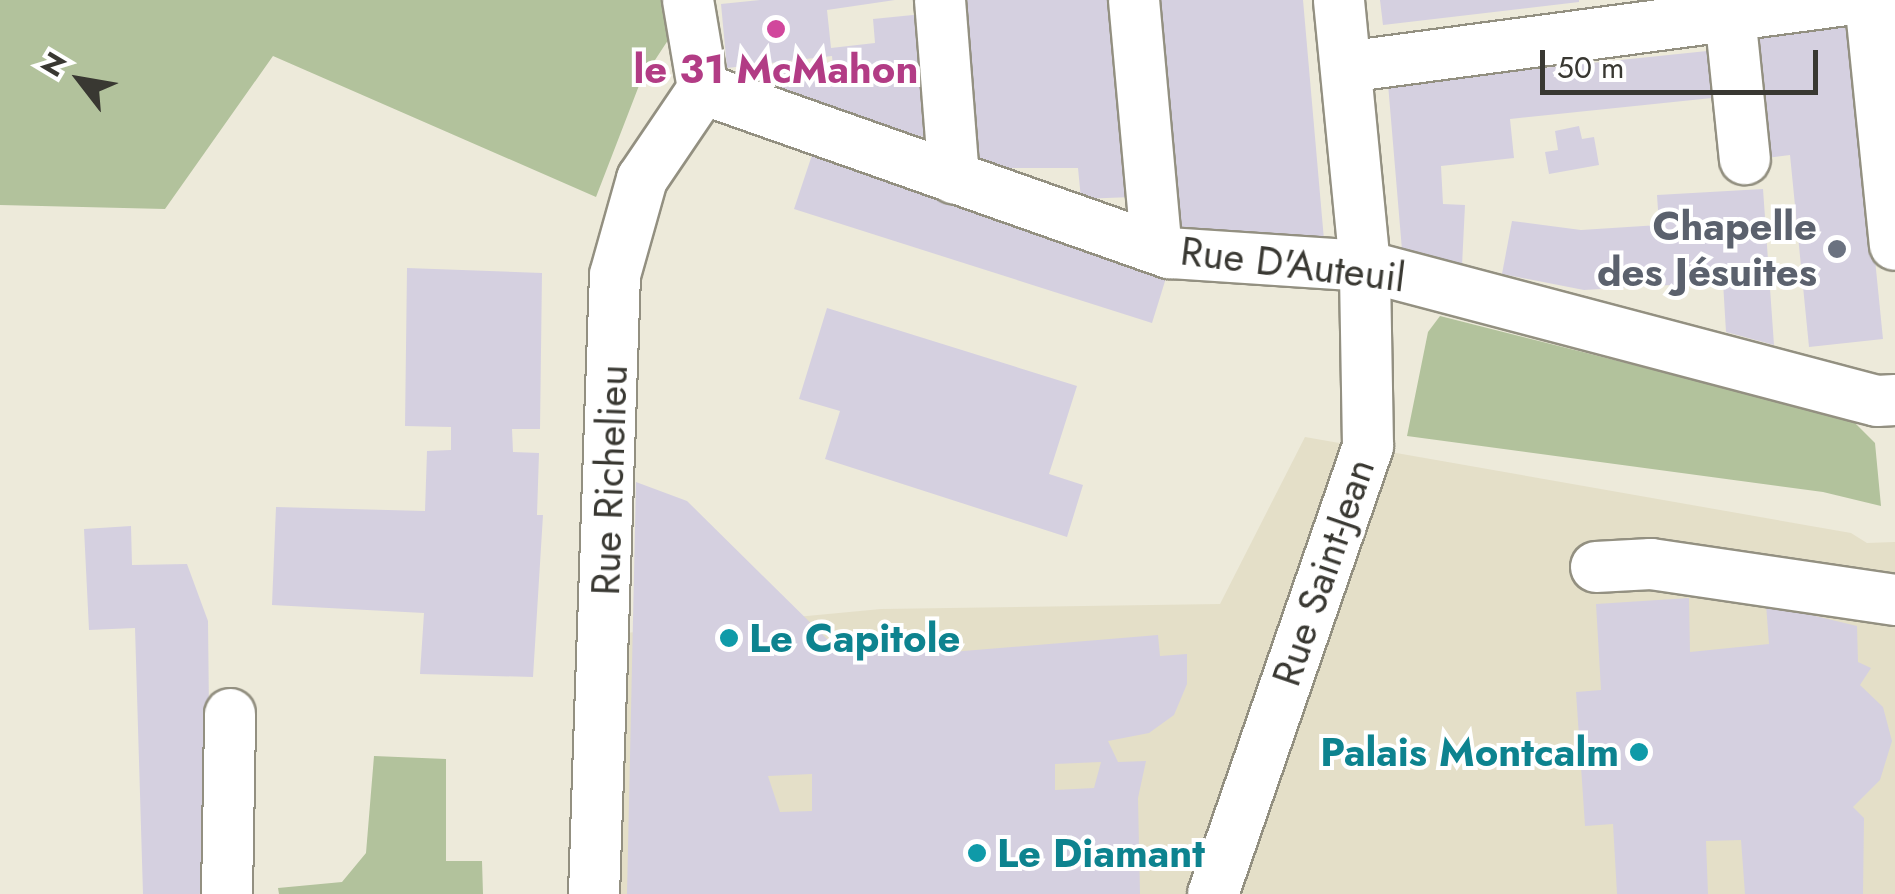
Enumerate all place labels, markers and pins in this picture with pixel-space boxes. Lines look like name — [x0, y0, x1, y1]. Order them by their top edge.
marker: le 31 McMahon — [765, 18, 787, 40]
place label: le 31 McMahon — [634, 45, 918, 93]
place label: Chapelle des Jésuites — [1597, 202, 1817, 296]
marker: Chapelle des Jésuites — [1826, 238, 1848, 260]
place label: Le Capitole — [749, 614, 960, 662]
marker: Le Capitole — [718, 627, 740, 649]
place label: Palais Montcalm — [1320, 728, 1619, 776]
marker: Palais Montcalm — [1628, 741, 1650, 763]
place label: Le Diamant — [997, 829, 1205, 877]
marker: Le Diamant — [966, 842, 988, 864]

